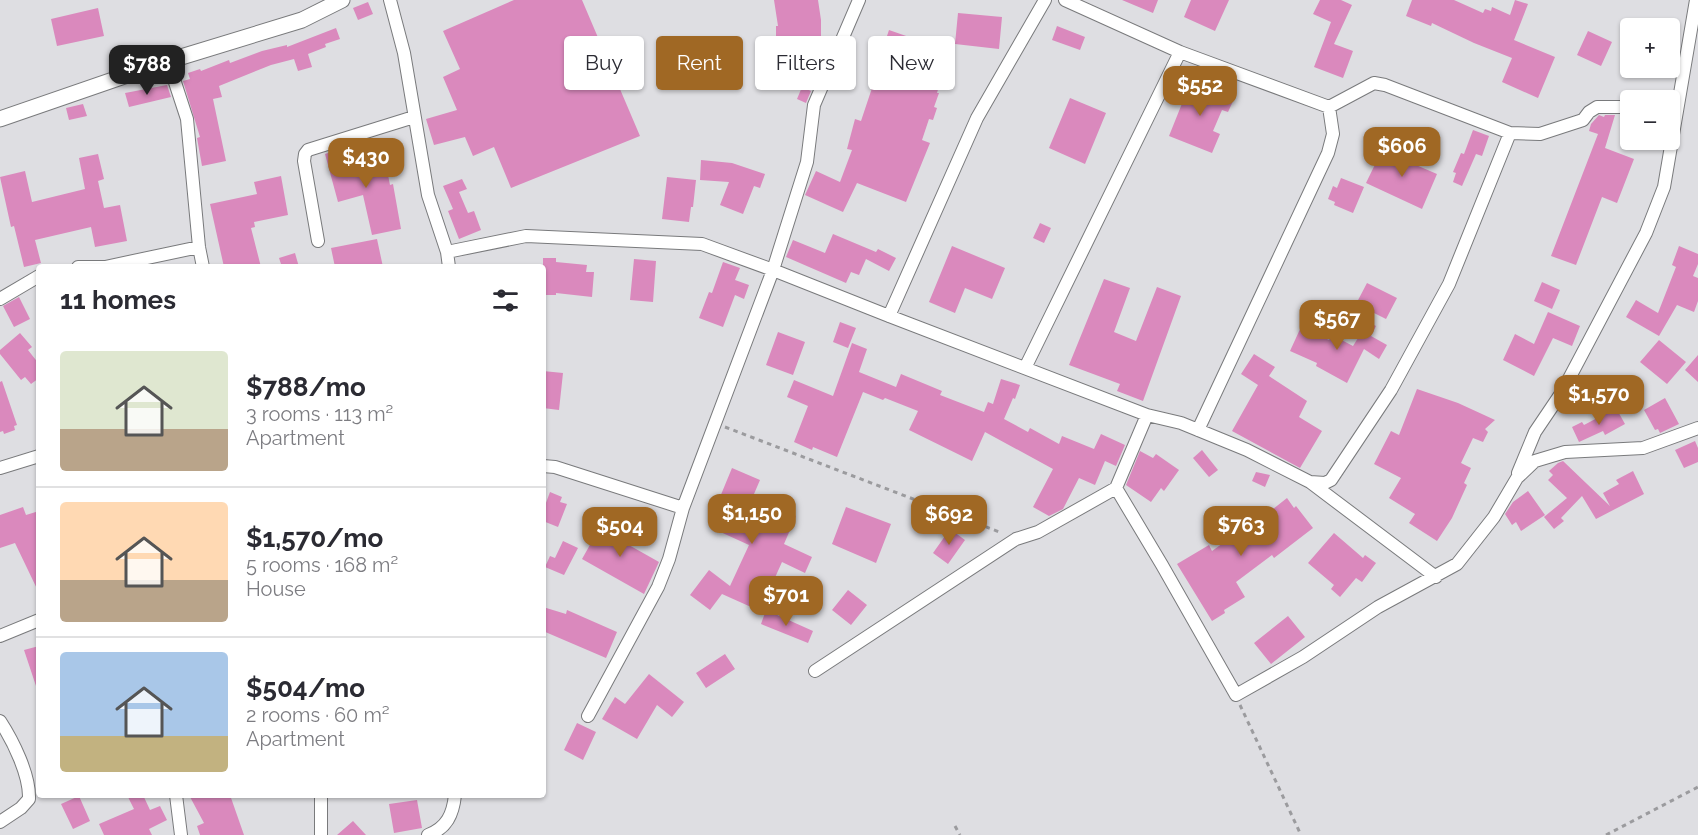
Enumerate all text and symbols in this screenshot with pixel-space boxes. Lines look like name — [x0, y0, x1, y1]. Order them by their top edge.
map controls — [1620, 18, 1680, 150]
button: + — [1620, 18, 1680, 78]
chip: Buy — [564, 36, 644, 90]
chip: Rent — [656, 36, 743, 90]
chip: Filters — [755, 36, 856, 90]
chip: New — [868, 36, 955, 90]
pin: $788 — [111, 45, 183, 96]
text: $788 — [123, 52, 171, 76]
pin: $552 — [1164, 66, 1236, 117]
text: $552 — [1177, 73, 1223, 97]
button: − — [1620, 90, 1680, 150]
pin: $606 — [1366, 127, 1438, 178]
text: $606 — [1377, 134, 1427, 158]
pin: $430 — [330, 138, 402, 189]
text: $430 — [342, 145, 390, 169]
icon: filters — [489, 284, 522, 317]
text: 11 homes — [60, 285, 176, 315]
pin: $567 — [1301, 300, 1373, 351]
text: $567 — [1313, 307, 1361, 331]
text: $788/mo — [246, 372, 366, 402]
icon: home — [108, 375, 180, 447]
pin: $1,570 — [1550, 375, 1648, 426]
text: $1,570 — [1568, 382, 1630, 406]
text: 3 rooms · 113 m² — [246, 402, 393, 426]
text: Apartment — [246, 426, 345, 450]
pin: $1,150 — [703, 494, 801, 545]
pin: $692 — [913, 495, 985, 546]
text: $1,150 — [722, 501, 782, 525]
text: $692 — [925, 502, 973, 526]
pin: $763 — [1205, 506, 1277, 557]
pin: $504 — [584, 507, 656, 558]
text: $763 — [1217, 513, 1265, 537]
text: $504 — [596, 514, 644, 538]
text: $1,570/mo — [246, 523, 383, 553]
icon: home — [108, 526, 180, 598]
text: 5 rooms · 168 m² — [246, 553, 398, 577]
pin: $701 — [750, 576, 822, 627]
text: House — [246, 577, 306, 601]
text: $701 — [763, 583, 809, 607]
text: $504/mo — [246, 673, 365, 703]
icon: home — [108, 676, 180, 748]
text: 2 rooms · 60 m² — [246, 703, 390, 727]
text: Apartment — [246, 727, 345, 751]

